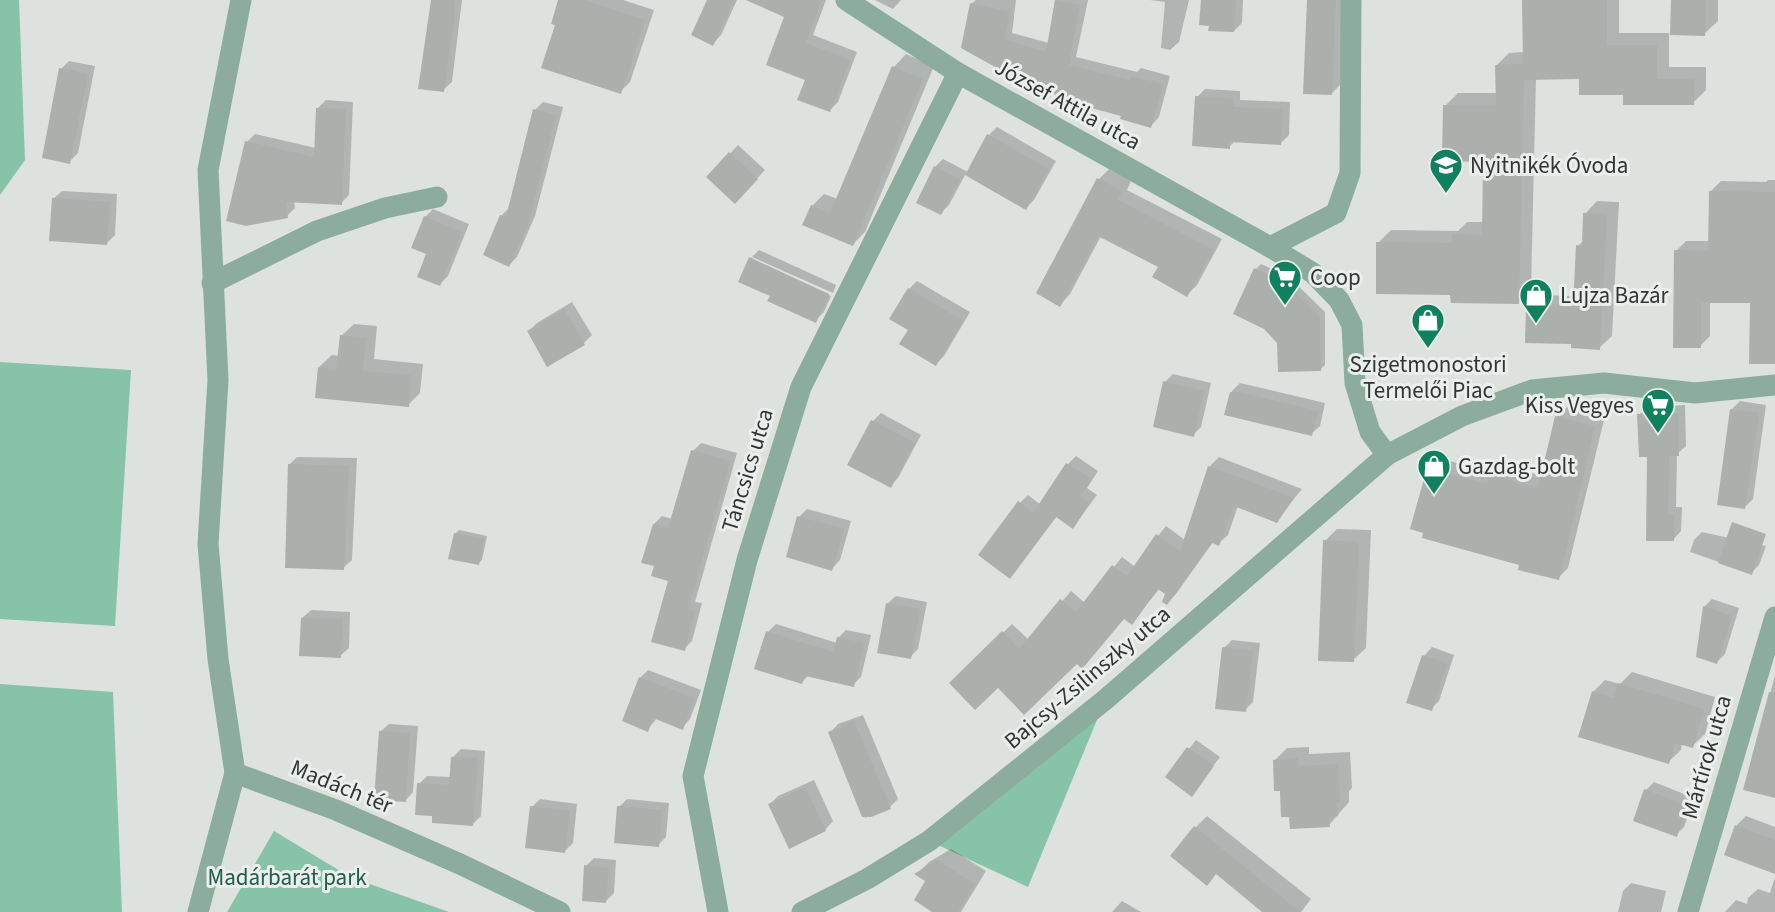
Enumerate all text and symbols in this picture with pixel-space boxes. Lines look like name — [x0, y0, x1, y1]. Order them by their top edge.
street label: József Attila utca — [989, 51, 1147, 158]
school or university icon: Nyitnikék Óvoda — [1427, 146, 1465, 195]
place label: Nyitnikék Óvoda — [1470, 149, 1628, 182]
supermarket icon: Coop — [1266, 258, 1304, 307]
place label: Coop — [1310, 261, 1361, 294]
shop icon: Lujza Bazár — [1517, 276, 1555, 325]
place label: Lujza Bazár — [1560, 279, 1670, 312]
shop icon: Szigetmonostori Termelői Piac — [1409, 301, 1447, 350]
place label: Szigetmonostori Termelői Piac — [1349, 348, 1507, 407]
supermarket icon: Kiss Vegyes — [1639, 386, 1677, 435]
place label: Kiss Vegyes — [1525, 389, 1634, 422]
street label: Táncsics utca — [713, 405, 782, 536]
shop icon: Gazdag-bolt — [1415, 447, 1453, 496]
place label: Gazdag-bolt — [1458, 450, 1575, 483]
street label: Bajcsy-Zsilinszky utca — [997, 598, 1178, 757]
street label: Mártírok utca — [1673, 691, 1740, 823]
street label: Madách tér — [286, 751, 399, 822]
park label: Madárbarát park — [207, 861, 367, 894]

